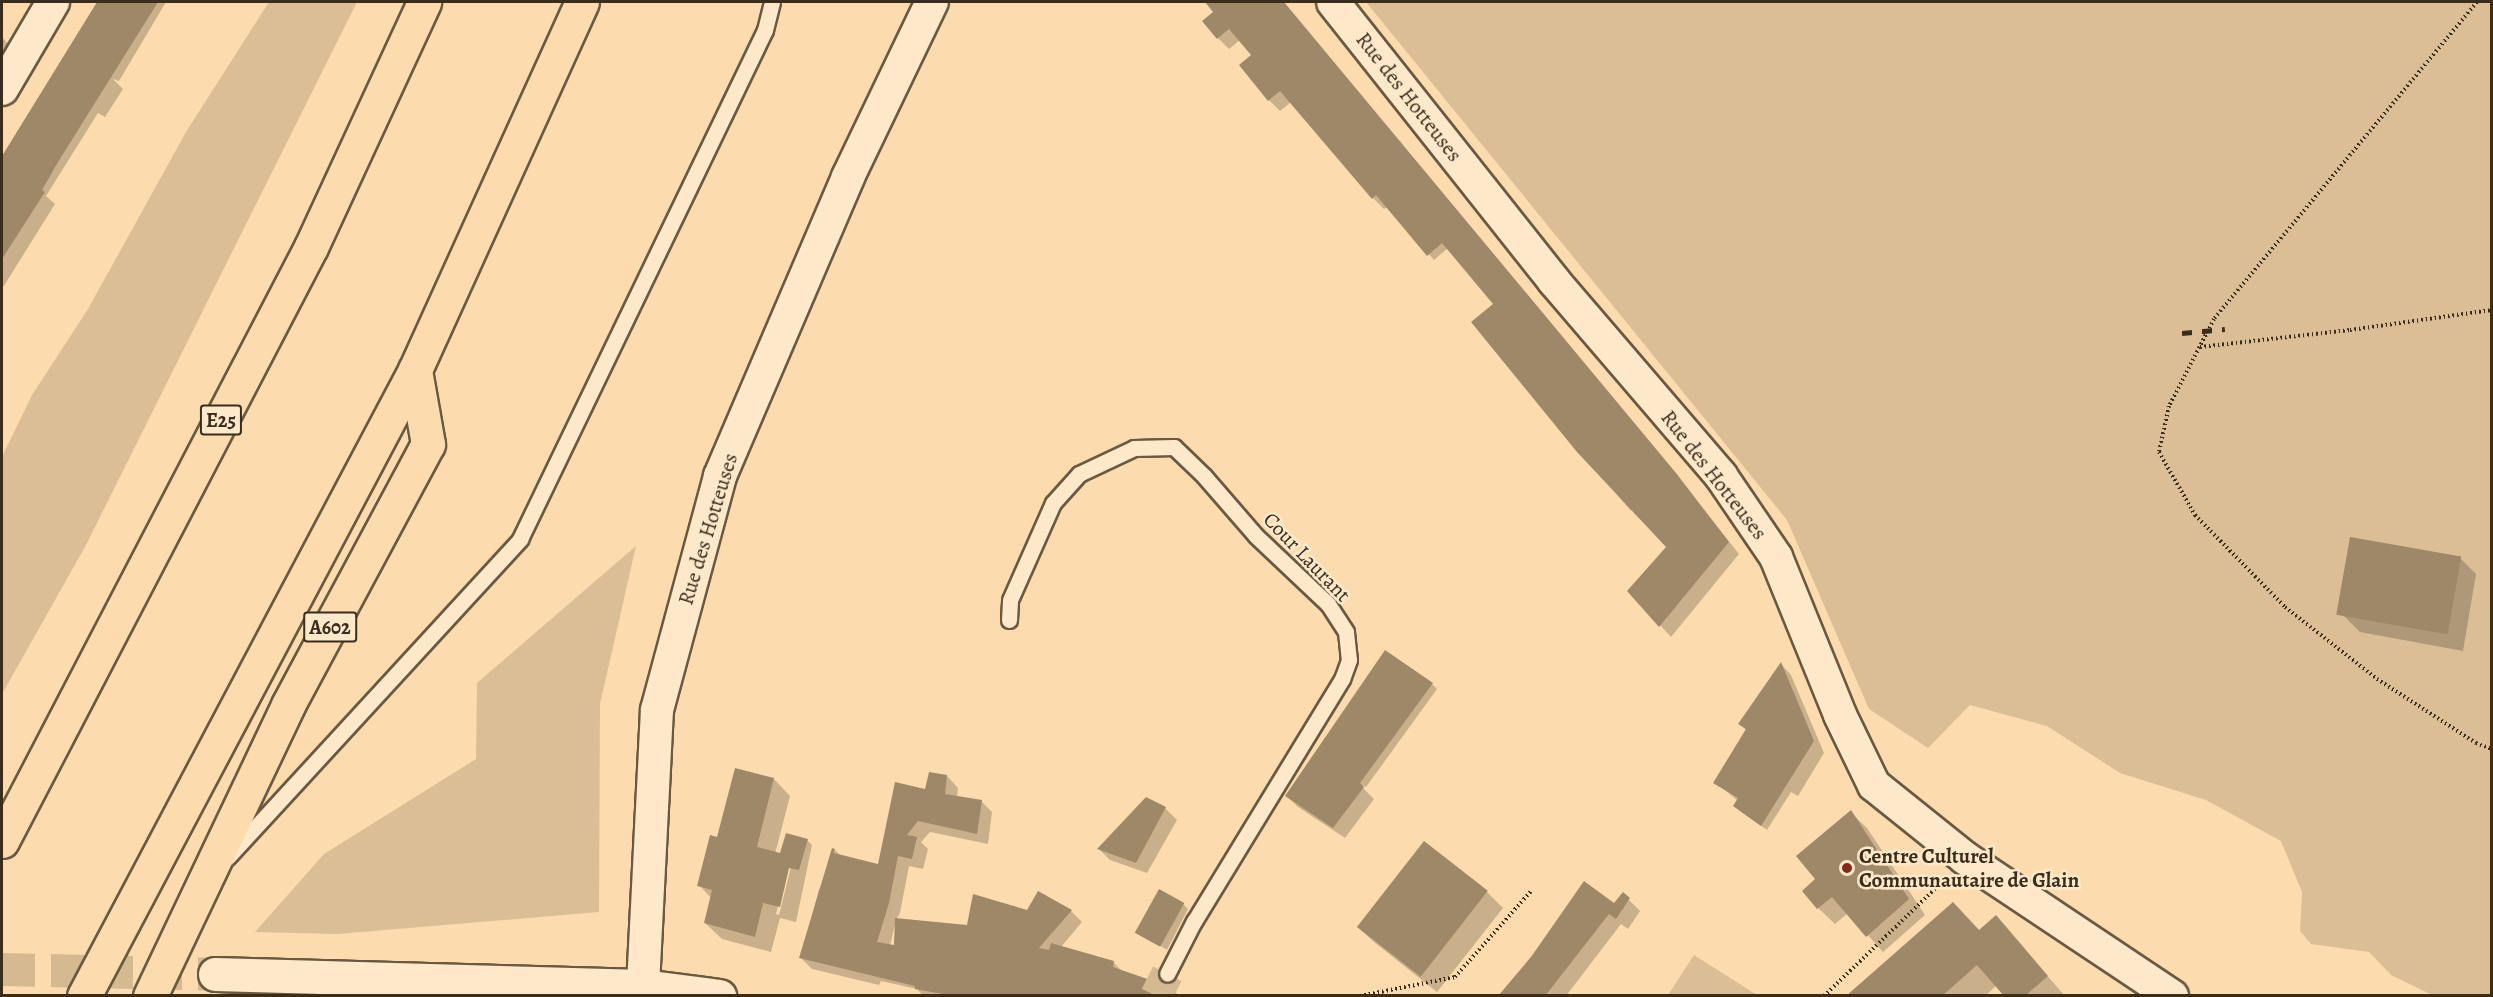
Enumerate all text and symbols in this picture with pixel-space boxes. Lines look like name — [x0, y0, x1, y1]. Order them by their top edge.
street label: Rue des Hotteuses — [1351, 27, 1467, 167]
road number: E25 — [198, 403, 244, 437]
street label: Rue des Hotteuses — [1656, 405, 1772, 545]
street label: Rue des Hotteuses — [673, 450, 743, 608]
street label: Cour Laurant — [1258, 507, 1356, 607]
road number: A602 — [303, 610, 357, 644]
place label: Centre Culturel Communautaire de Glain — [1859, 843, 2079, 893]
marker: Centre Culturel Communautaire de Glain — [1840, 861, 1854, 875]

